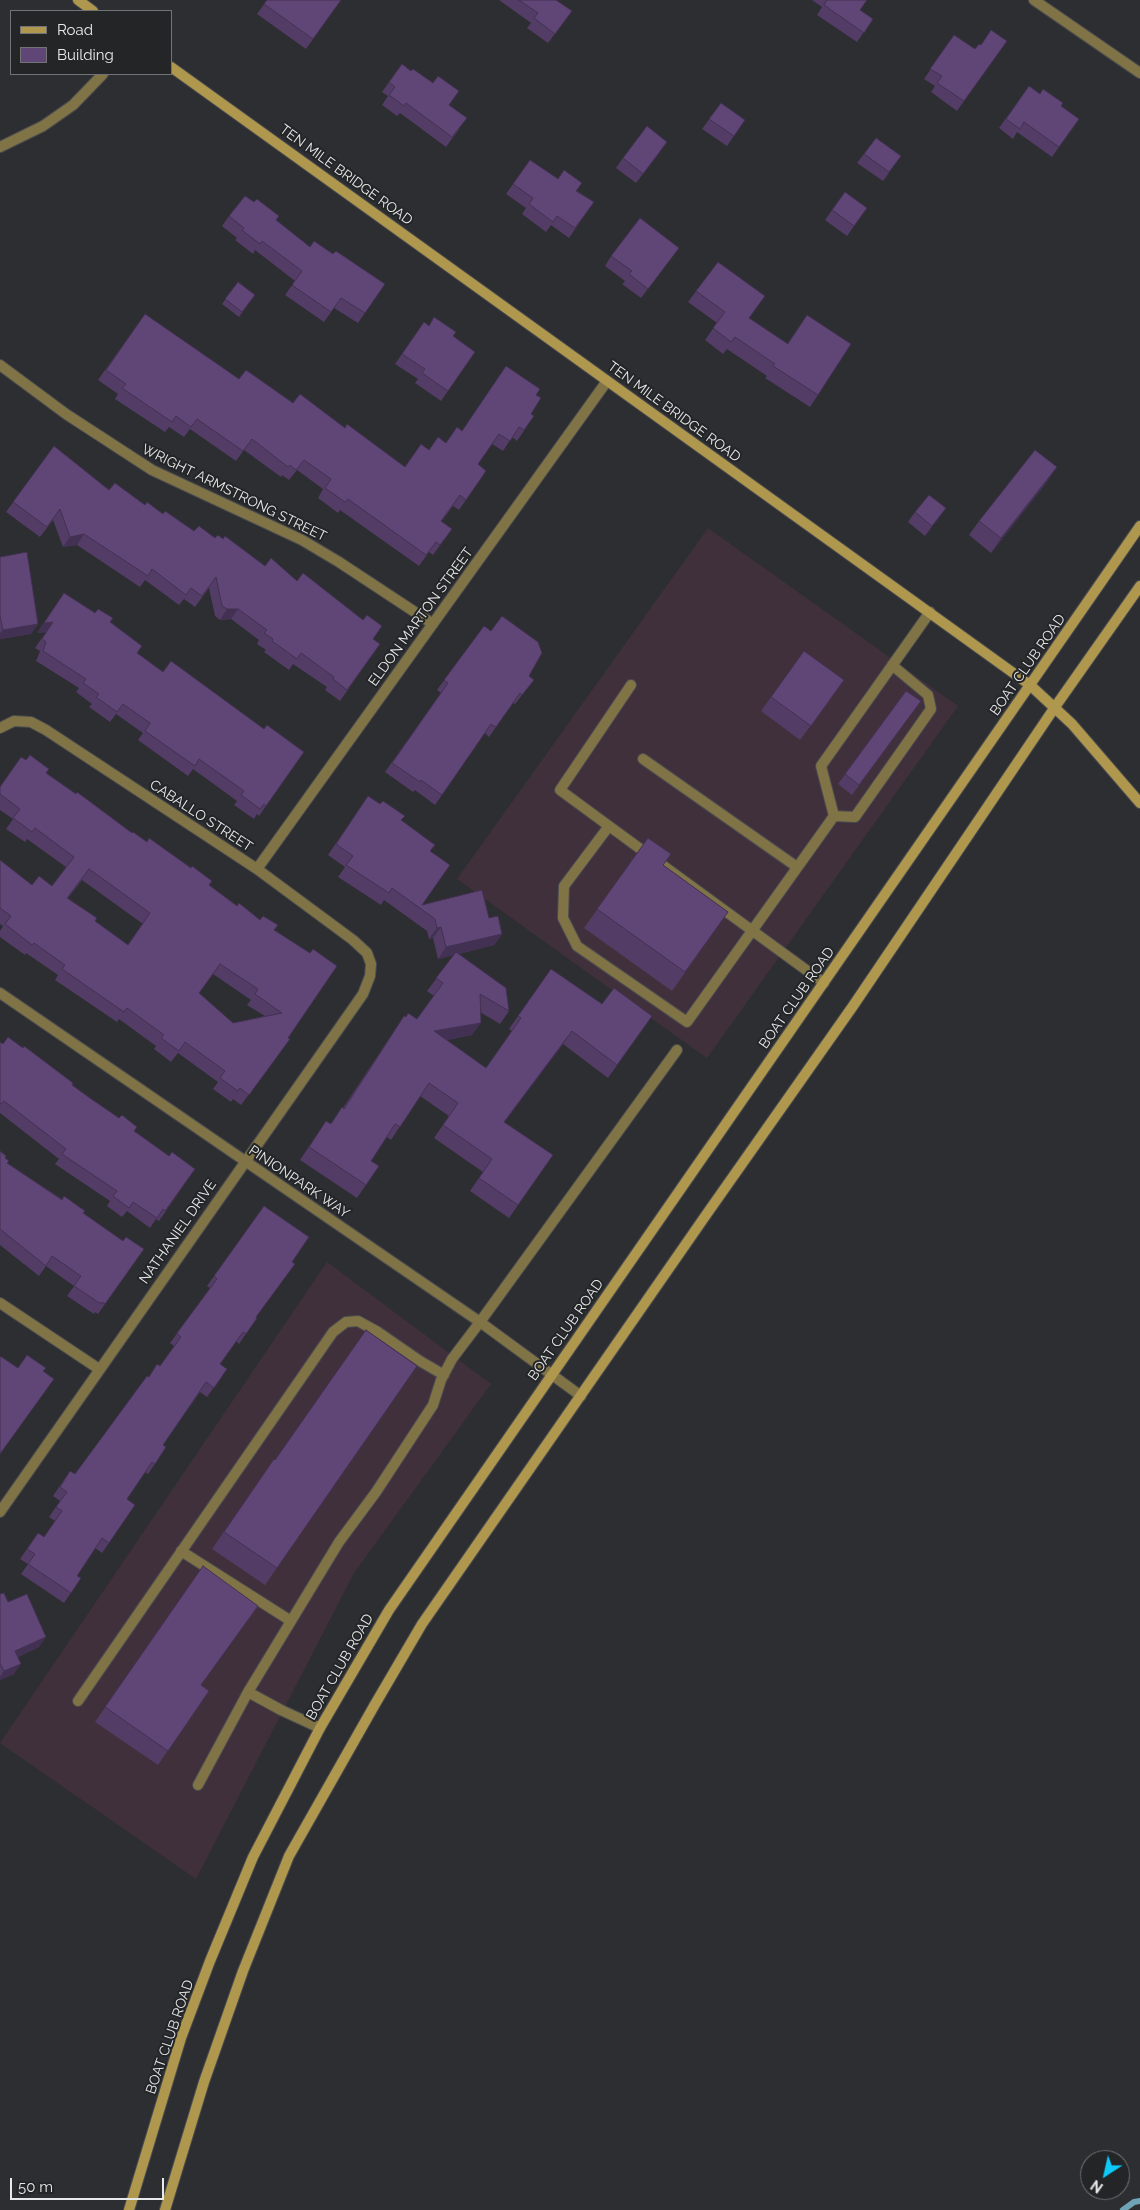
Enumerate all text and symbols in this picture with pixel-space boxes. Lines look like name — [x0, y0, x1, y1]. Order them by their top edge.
legend — [10, 10, 172, 75]
text: Road — [57, 21, 93, 39]
text: Building — [57, 46, 114, 64]
street label: TEN MILE BRIDGE ROAD — [276, 121, 416, 229]
street label: TEN MILE BRIDGE ROAD — [604, 358, 744, 466]
street label: WRIGHT ARMSTRONG STREET — [139, 441, 329, 545]
street label: ELDON MARTON STREET — [365, 544, 477, 690]
street label: BOAT CLUB ROAD — [987, 611, 1069, 719]
street label: CABALLO STREET — [146, 776, 256, 856]
street label: BOAT CLUB ROAD — [756, 944, 838, 1052]
street label: PINIONPARK WAY — [245, 1142, 353, 1222]
street label: NATHANIEL DRIVE — [136, 1177, 220, 1287]
street label: BOAT CLUB ROAD — [525, 1276, 607, 1384]
street label: BOAT CLUB ROAD — [303, 1611, 377, 1723]
street label: BOAT CLUB ROAD — [143, 1978, 197, 2096]
north arrow — [1080, 2150, 1130, 2200]
scale bar — [12, 2168, 166, 2200]
text: N — [1088, 2177, 1106, 2196]
text: 50 m — [18, 2178, 53, 2196]

